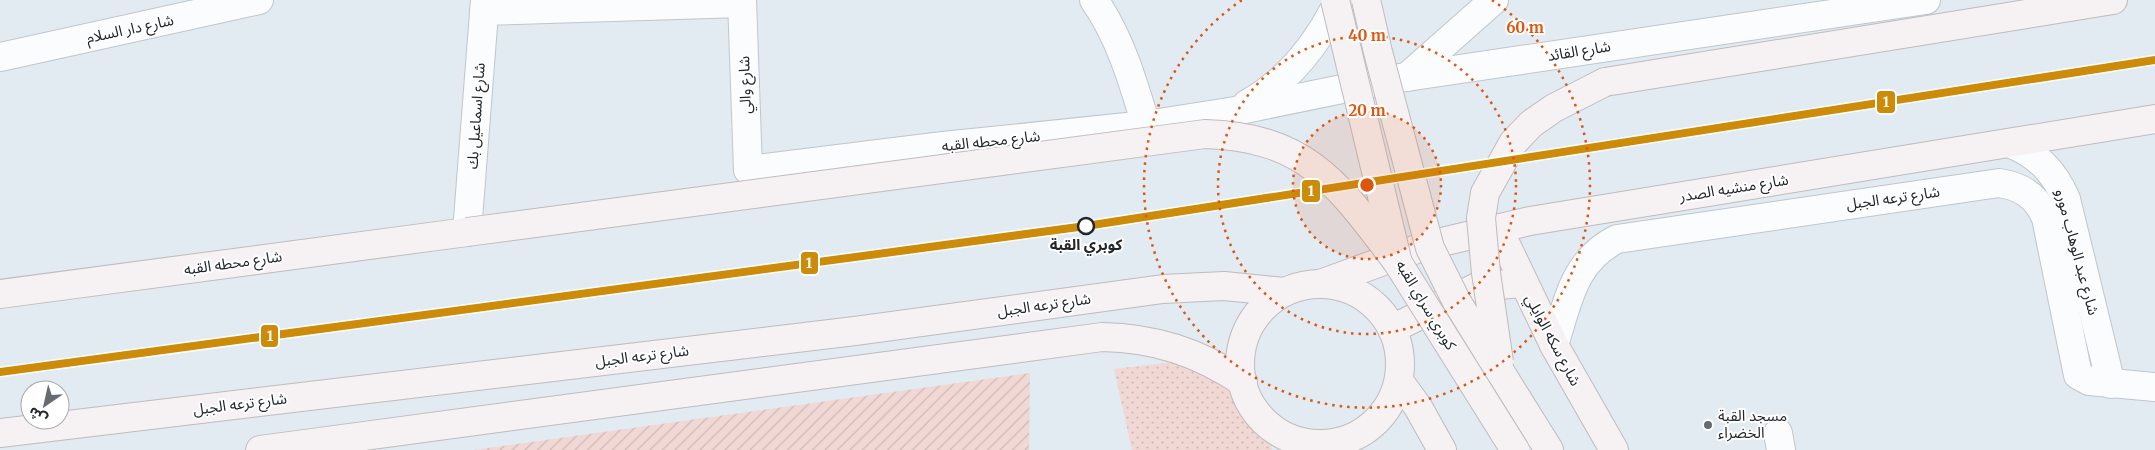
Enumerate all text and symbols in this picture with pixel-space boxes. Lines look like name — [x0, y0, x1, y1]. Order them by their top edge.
street label: شارع دار السلام — [84, 10, 176, 50]
text: 60 m — [1506, 18, 1544, 37]
text: 40 m — [1348, 26, 1386, 45]
street label: شارع القائد — [1546, 36, 1613, 68]
street label: شارع والي — [734, 55, 758, 114]
street label: شارع اسماعيل بك — [462, 62, 492, 170]
line badge: 1 — [1876, 90, 1896, 114]
text: 1 — [1883, 93, 1890, 111]
text: 20 m — [1348, 101, 1386, 120]
street label: شارع محطه القبه — [941, 126, 1042, 158]
street label: شارع منشيه الصدر — [1677, 169, 1791, 209]
centre of rings — [1358, 176, 1376, 194]
line badge: 1 — [1301, 179, 1321, 203]
street label: شارع ترعه الجبل — [1845, 181, 1942, 216]
text: 1 — [1308, 182, 1315, 200]
street label: شارع عبد الوهاب مورو — [2049, 187, 2104, 318]
marker: كوبري القبة — [1077, 217, 1095, 235]
place label: كوبري القبة — [1050, 235, 1123, 256]
street label: شارع محطه القبه — [183, 246, 284, 282]
line badge: 1 — [800, 251, 819, 275]
text: 1 — [806, 254, 813, 272]
street label: كوبري سراي القبه — [1390, 256, 1461, 355]
street label: شارع ترعه الجبل — [996, 288, 1093, 323]
street label: شارع سكه الوايلي — [1519, 291, 1586, 391]
line badge: 1 — [260, 324, 279, 348]
text: 1 — [267, 327, 274, 345]
street label: شارع ترعه الجبل — [594, 340, 691, 374]
north arrow — [20, 380, 70, 430]
street label: شارع ترعه الجبل — [192, 388, 289, 422]
text: ش — [25, 403, 51, 429]
place label: مسجد القبة الخضراء — [1718, 406, 1787, 442]
marker: مسجد القبة الخضراء — [1702, 419, 1714, 431]

